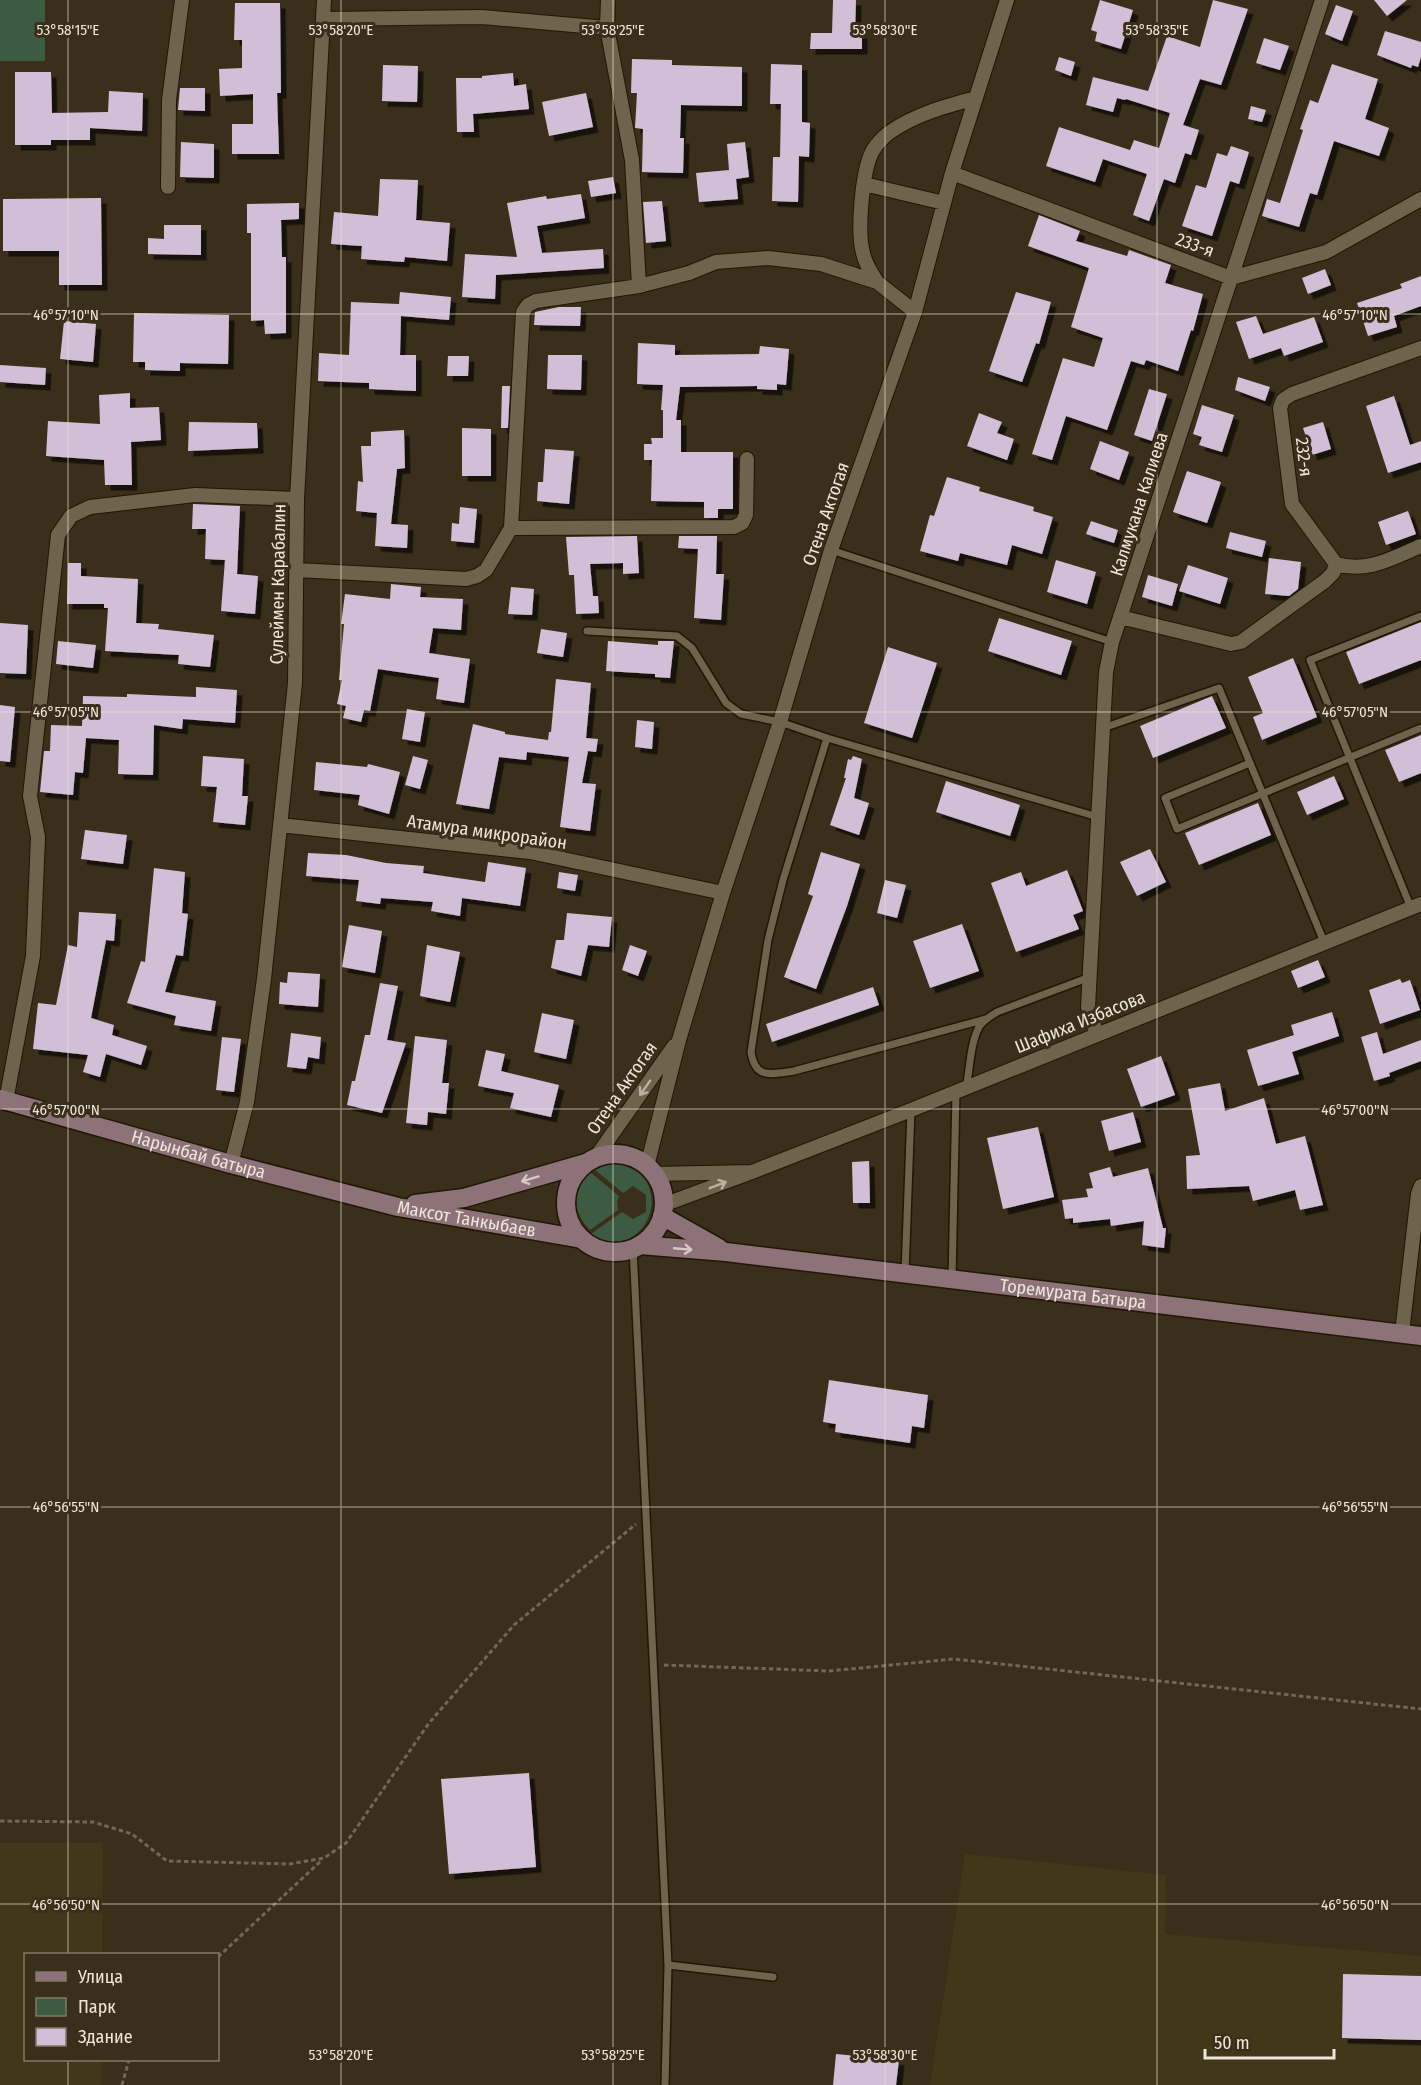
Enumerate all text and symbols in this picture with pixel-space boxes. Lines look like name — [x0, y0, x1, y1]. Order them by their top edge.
text: 53°58'15"E — [37, 21, 99, 39]
text: 53°58'20"E — [309, 21, 373, 39]
text: 53°58'25"E — [581, 21, 645, 39]
text: 53°58'30"E — [853, 21, 917, 39]
text: 53°58'35"E — [1125, 21, 1189, 39]
street label: 233-я — [1173, 228, 1217, 262]
text: 46°57'10"N — [33, 306, 99, 324]
text: 46°57'10"N — [1322, 306, 1388, 324]
street label: Калмукана Калиева — [1105, 429, 1173, 579]
street label: 232-я — [1291, 436, 1317, 478]
street label: Отена Актогая — [798, 459, 854, 569]
street label: Сулеймен Карабалин — [266, 504, 290, 664]
text: 46°57'05"N — [33, 703, 99, 721]
text: 46°57'05"N — [1322, 703, 1388, 721]
street label: Атамура микрорайон — [406, 810, 568, 854]
street label: Шафиха Избасова — [1012, 986, 1149, 1058]
street label: Отена Актогая — [582, 1037, 662, 1139]
one-way arrow — [639, 1079, 651, 1095]
text: 46°57'00"N — [32, 1101, 100, 1119]
text: 46°57'00"N — [1321, 1101, 1389, 1119]
street label: Нарынбай батыра — [129, 1126, 268, 1183]
one-way arrow — [521, 1174, 540, 1185]
one-way arrow — [708, 1178, 727, 1189]
street label: Максот Танкыбаев — [396, 1196, 538, 1242]
one-way arrow — [672, 1243, 692, 1254]
street label: Торемурата Батыра — [999, 1274, 1148, 1314]
text: 46°56'55"N — [33, 1498, 99, 1516]
text: 46°56'55"N — [1322, 1498, 1388, 1516]
text: 46°56'50"N — [32, 1896, 100, 1914]
text: 46°56'50"N — [1321, 1896, 1389, 1914]
legend — [24, 1953, 219, 2061]
text: Улица — [77, 1966, 123, 1988]
text: Парк — [78, 1996, 116, 2018]
scale bar — [1205, 2022, 1334, 2060]
text: Здание — [78, 2026, 133, 2048]
text: 50 m — [1214, 2032, 1250, 2054]
text: 53°58'20"E — [309, 2046, 373, 2064]
text: 53°58'25"E — [581, 2046, 645, 2064]
text: 53°58'30"E — [853, 2046, 917, 2064]

